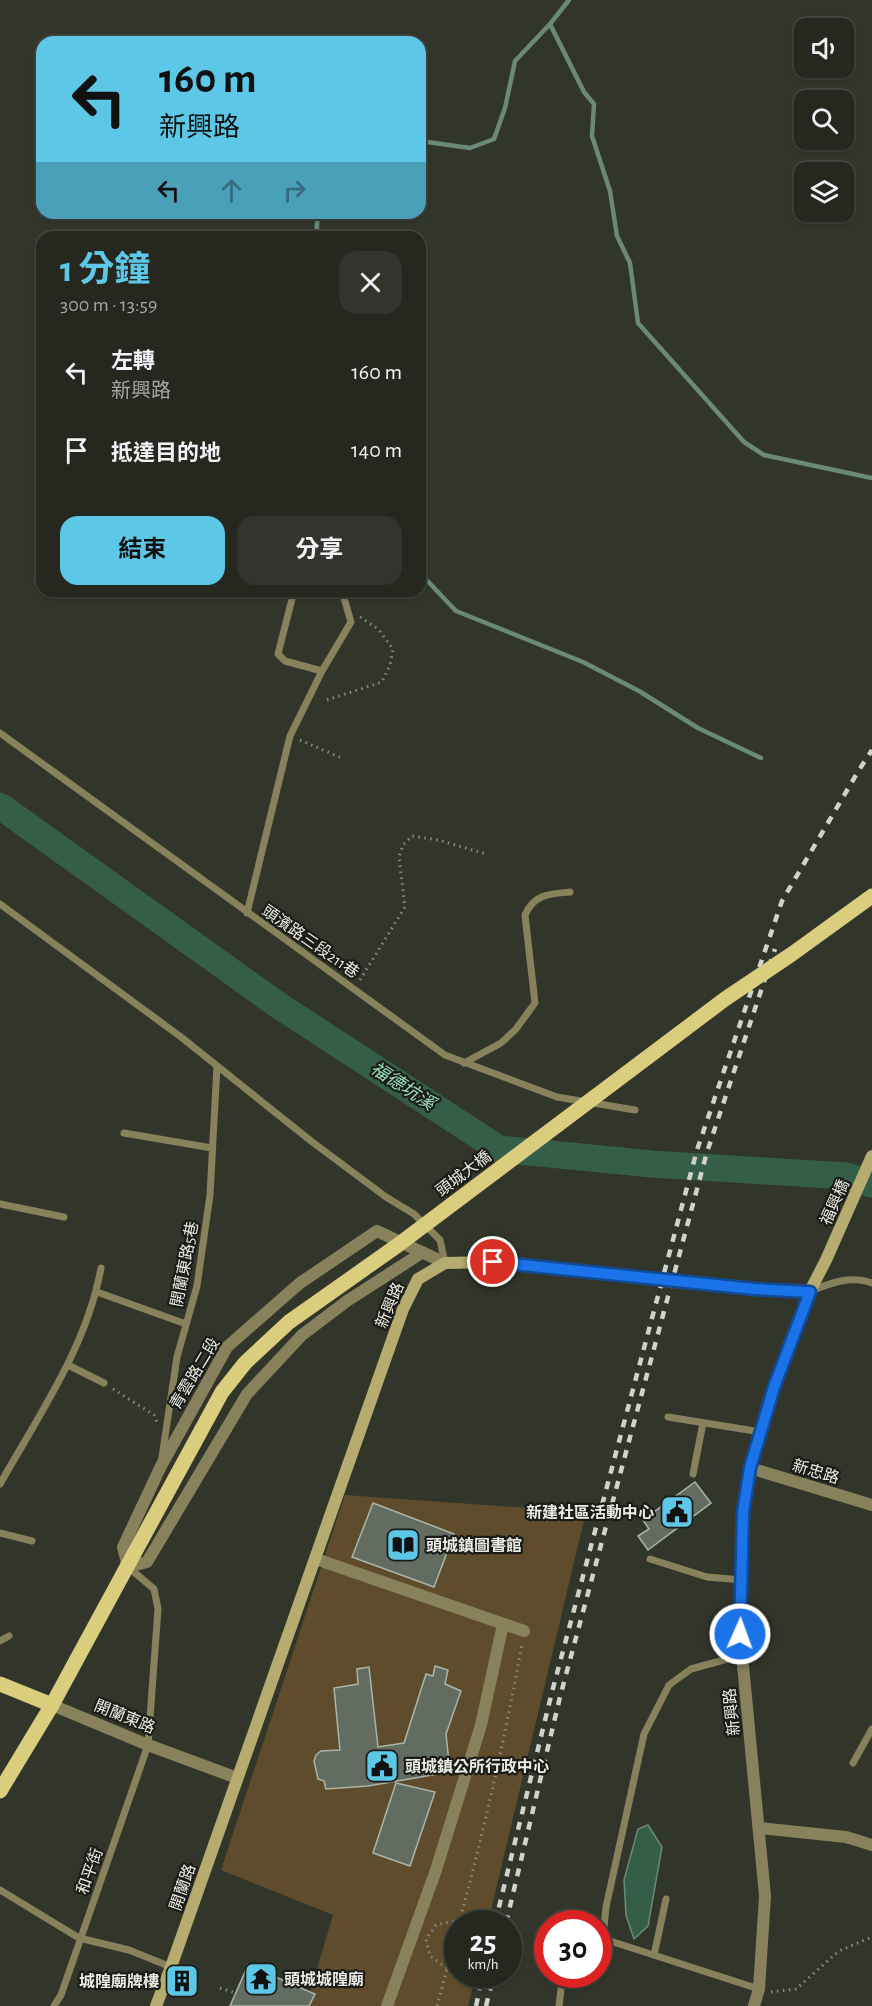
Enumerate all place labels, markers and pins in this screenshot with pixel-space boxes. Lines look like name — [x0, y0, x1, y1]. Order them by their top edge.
pin — [467, 1236, 518, 1287]
public building icon: 新建社區活動中心 — [659, 1494, 695, 1530]
place label: 新建社區活動中心 — [526, 1503, 654, 1521]
library icon: 頭城鎮圖書館 — [385, 1527, 421, 1563]
place label: 頭城鎮圖書館 — [426, 1536, 522, 1554]
public building icon: 頭城鎮公所行政中心 — [364, 1748, 400, 1784]
place label: 頭城鎮公所行政中心 — [405, 1757, 549, 1775]
temple icon: 頭城城隍廟 — [243, 1961, 279, 1997]
building icon: 城隍廟牌樓 — [164, 1963, 200, 1999]
place label: 頭城城隍廟 — [284, 1970, 364, 1988]
place label: 城隍廟牌樓 — [79, 1972, 159, 1990]

